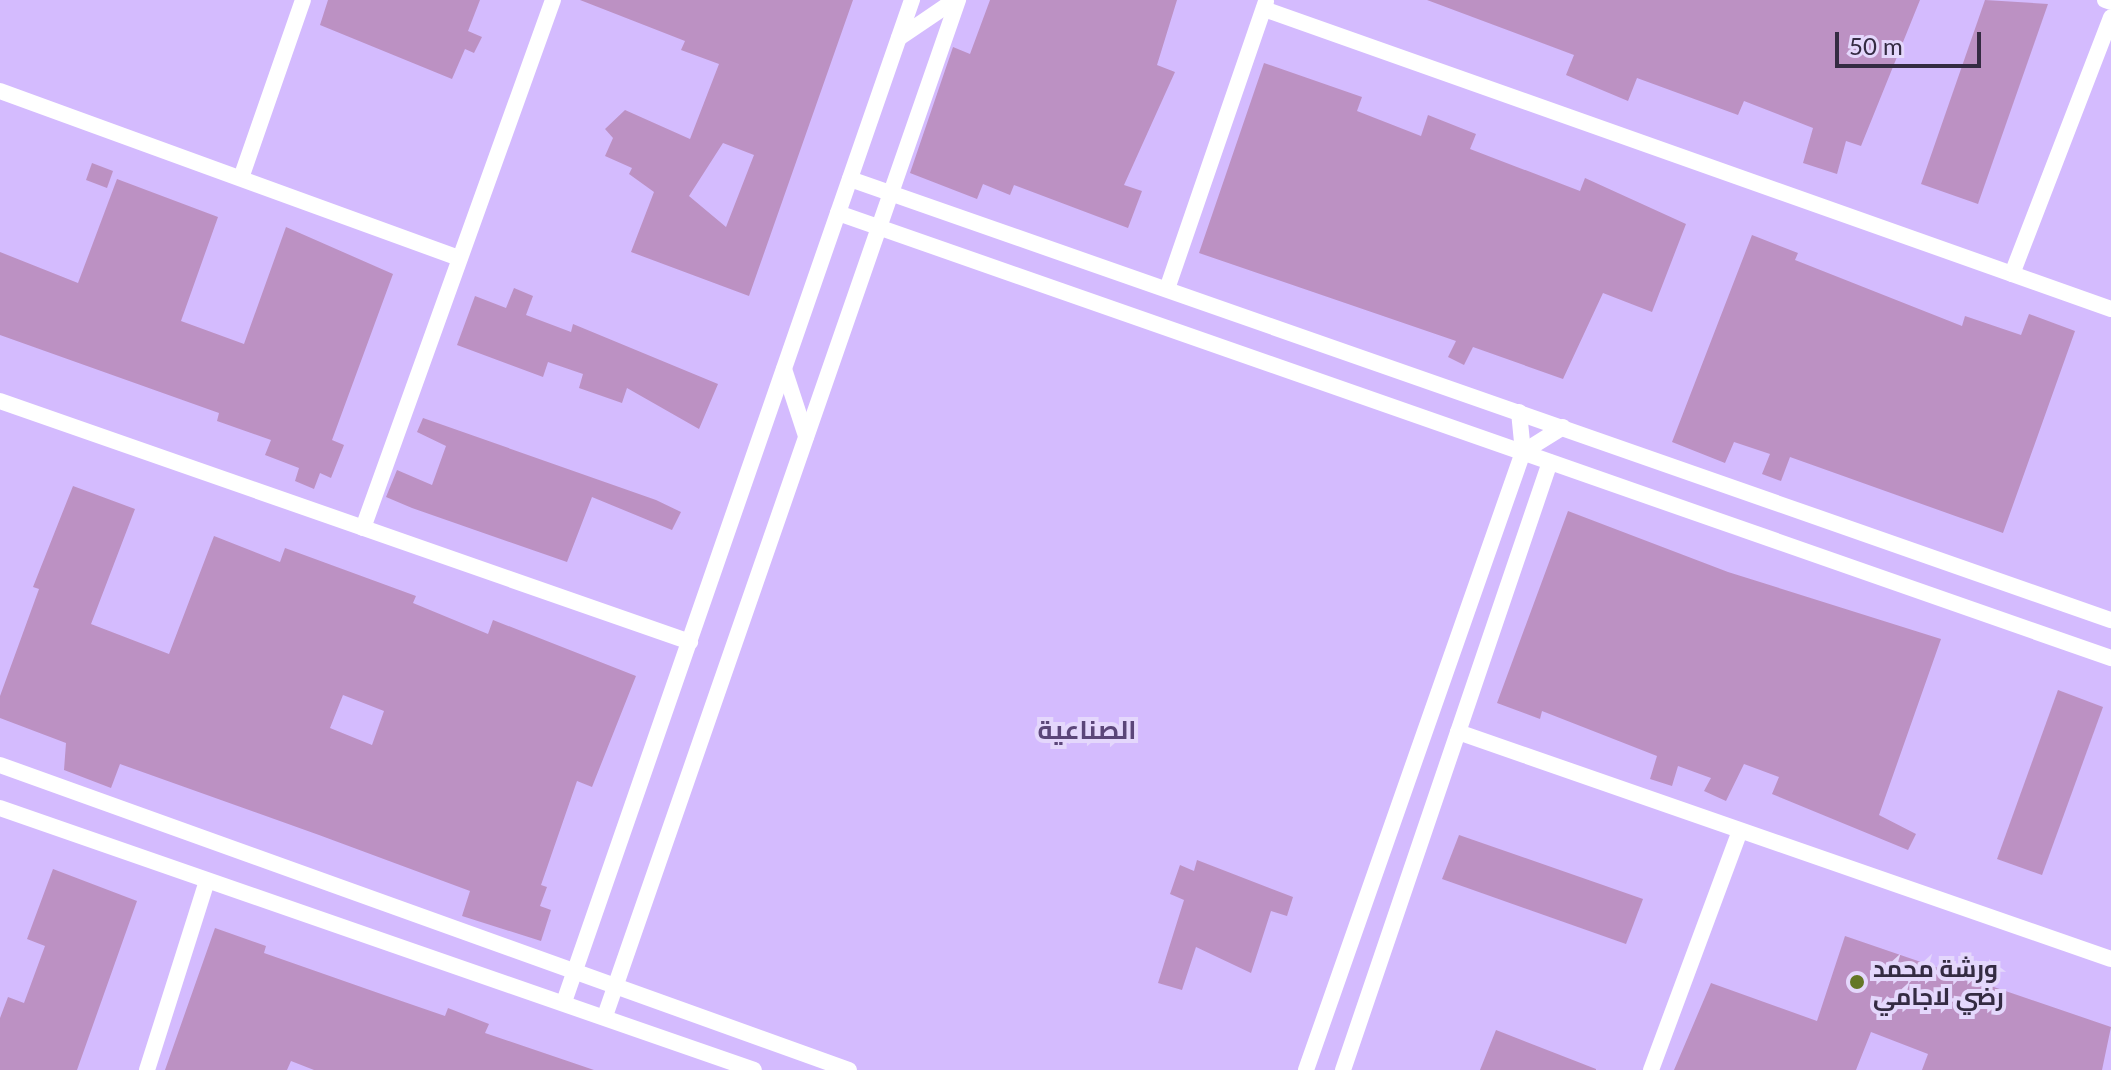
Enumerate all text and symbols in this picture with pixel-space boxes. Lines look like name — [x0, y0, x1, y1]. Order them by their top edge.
scale bar — [1839, 16, 1985, 66]
text: 50 m — [1849, 31, 1903, 60]
district label: الصناعية — [1038, 714, 1136, 746]
place label: ورشة محمد رضي لاجامي — [1873, 954, 2004, 1010]
marker: ورشة محمد رضي لاجامي — [1848, 973, 1866, 991]

